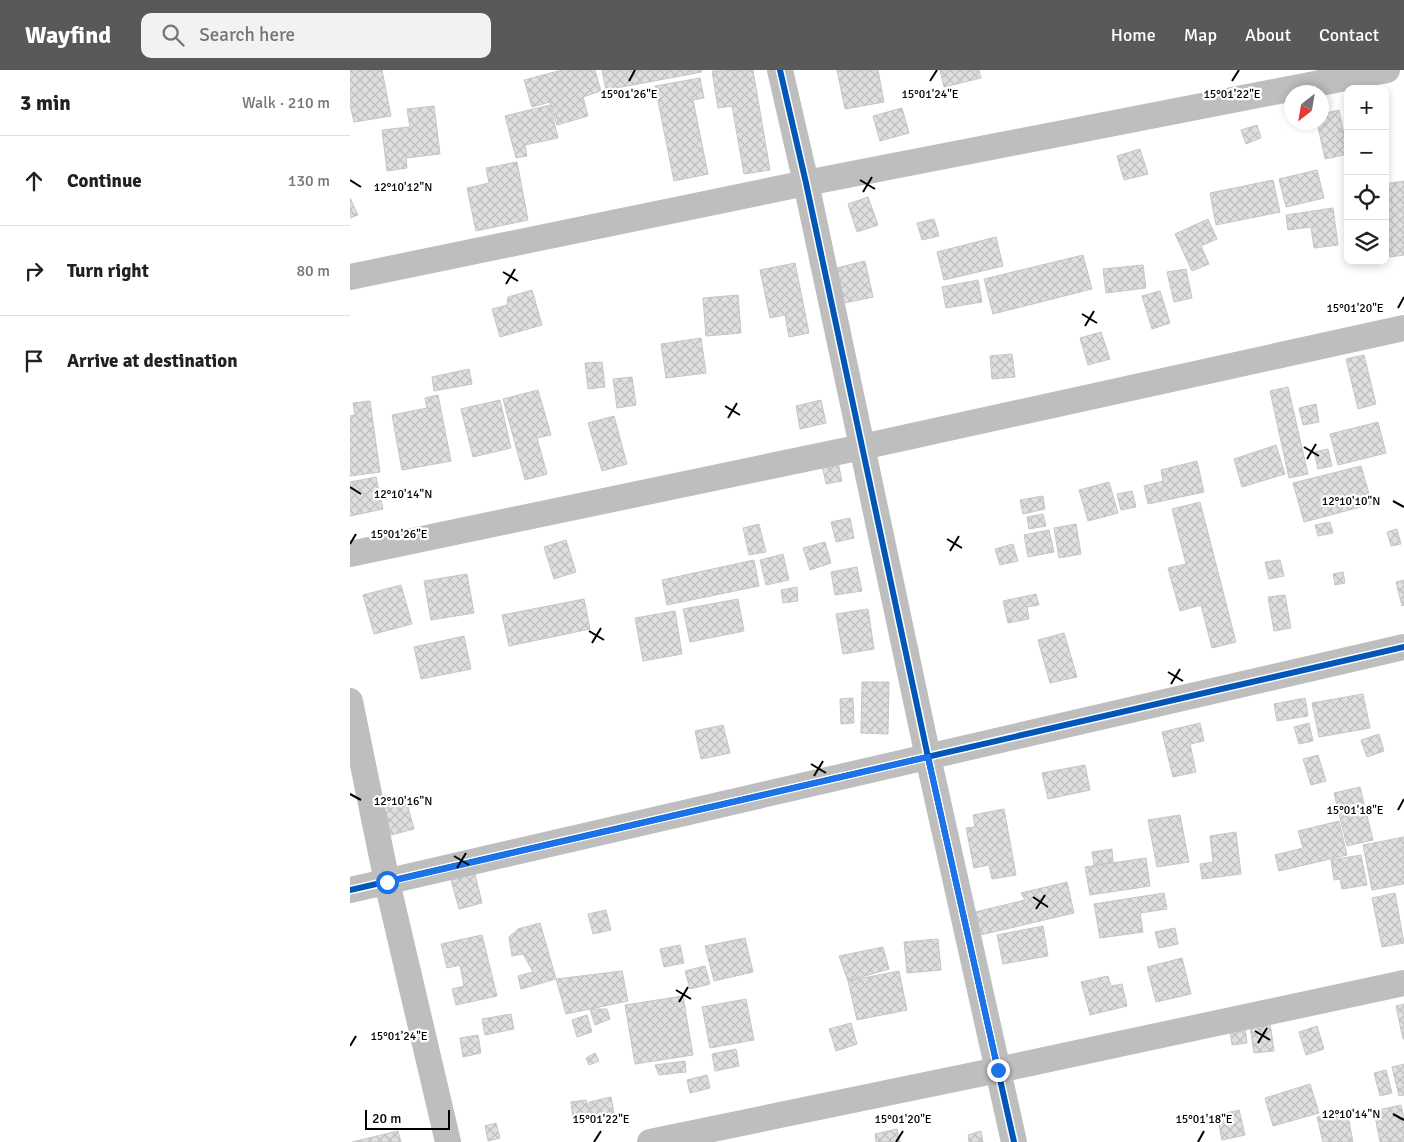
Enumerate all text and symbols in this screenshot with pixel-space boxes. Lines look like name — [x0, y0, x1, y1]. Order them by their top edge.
search box — [141, 13, 491, 58]
text: Wayfind — [25, 20, 111, 50]
icon: search — [159, 21, 187, 49]
text: Search here — [199, 23, 295, 47]
text: Home — [1111, 24, 1156, 46]
text: Map — [1184, 24, 1217, 46]
text: About — [1245, 24, 1291, 46]
text: Contact — [1319, 24, 1379, 46]
north arrow — [1284, 85, 1329, 130]
map controls — [1344, 85, 1389, 265]
button: + — [1344, 85, 1389, 130]
text: 15°01'26"E — [600, 87, 658, 102]
text: 15°01'24"E — [901, 87, 959, 102]
text: 15°01'22"E — [1203, 87, 1261, 102]
text: 3 min — [20, 90, 71, 116]
text: Walk · 210 m — [242, 93, 330, 113]
button: − — [1344, 130, 1389, 175]
icon: ahead — [20, 167, 48, 195]
text: Continue — [67, 169, 142, 193]
text: 130 m — [288, 171, 330, 191]
button: locate — [1344, 175, 1389, 220]
text: 12°10'12"N — [374, 180, 432, 195]
button: layers — [1344, 220, 1389, 265]
icon: right — [20, 257, 48, 285]
text: Turn right — [67, 259, 149, 283]
text: 80 m — [296, 261, 330, 281]
text: 15°01'20"E — [1326, 301, 1384, 316]
icon: arrive — [20, 347, 48, 375]
text: Arrive at destination — [67, 349, 238, 373]
text: 12°10'14"N — [374, 487, 432, 502]
text: 12°10'10"N — [1322, 494, 1380, 509]
text: 15°01'26"E — [370, 527, 428, 542]
text: 12°10'16"N — [374, 794, 432, 809]
text: 15°01'18"E — [1326, 803, 1384, 818]
route start — [376, 871, 399, 894]
text: 15°01'24"E — [370, 1029, 428, 1044]
route end — [987, 1059, 1010, 1082]
scale bar — [365, 1107, 450, 1130]
text: 12°10'14"N — [1322, 1107, 1380, 1122]
text: 20 m — [372, 1110, 401, 1127]
text: 15°01'22"E — [572, 1112, 630, 1127]
text: 15°01'20"E — [874, 1112, 932, 1127]
text: 15°01'18"E — [1175, 1112, 1233, 1127]

